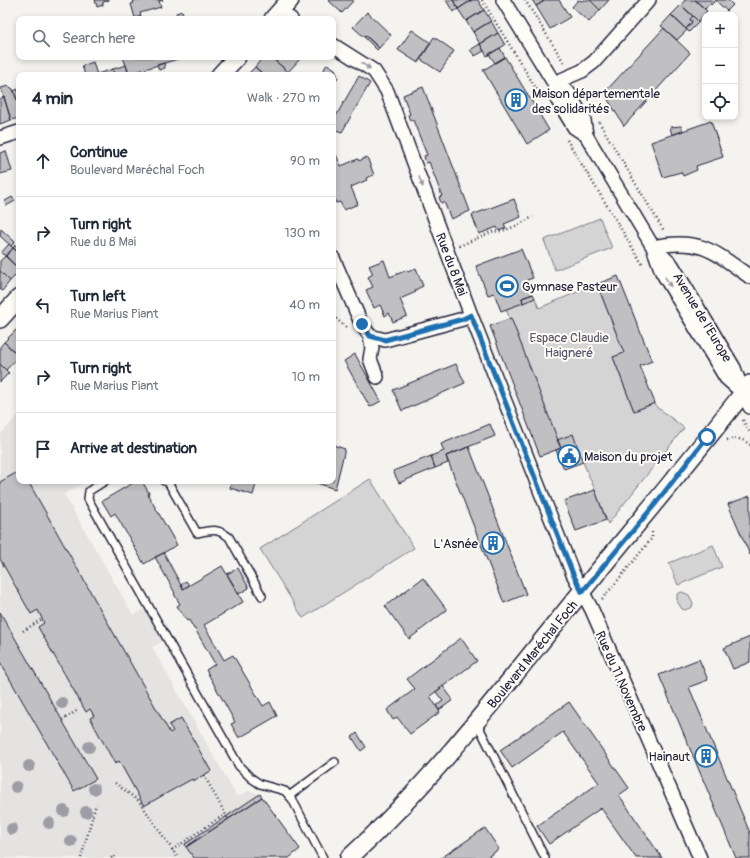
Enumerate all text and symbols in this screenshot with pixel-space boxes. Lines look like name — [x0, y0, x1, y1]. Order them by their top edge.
map controls — [702, 12, 738, 120]
button: + — [702, 12, 738, 48]
search box — [16, 16, 336, 60]
icon: search — [30, 27, 52, 49]
text: Search here — [62, 29, 135, 48]
button: − — [702, 48, 738, 84]
one-way arrow — [361, 62, 371, 70]
button: locate — [702, 84, 738, 120]
place label: Maison départementale des solidarités — [532, 86, 660, 117]
building icon: Maison départementale des solidarités — [503, 87, 529, 113]
text: 4 min — [32, 88, 73, 109]
text: Walk · 270 m — [247, 90, 320, 106]
text: Continue — [70, 143, 128, 162]
icon: ahead — [32, 150, 54, 172]
text: 90 m — [290, 153, 320, 169]
text: Boulevard Maréchal Foch — [70, 162, 204, 178]
one-way arrow — [418, 176, 424, 188]
text: Turn right — [70, 215, 131, 234]
icon: right — [32, 222, 54, 244]
text: 130 m — [284, 225, 320, 241]
street label: Rue du 8 Mai — [432, 231, 470, 298]
text: Rue du 8 Mai — [70, 234, 136, 250]
street label: Avenue de l'Europe — [669, 270, 735, 366]
sports icon: Gymnase Pasteur — [494, 273, 520, 299]
one-way arrow — [664, 277, 672, 287]
place label: Gymnase Pasteur — [522, 279, 618, 295]
text: Turn left — [70, 287, 126, 306]
icon: left — [32, 294, 54, 316]
text: 40 m — [289, 297, 320, 313]
text: Rue Marius Piant — [70, 306, 158, 322]
route end — [353, 315, 371, 333]
park label: Espace Claudie Haigneré — [529, 330, 609, 361]
text: Turn right — [70, 359, 131, 378]
icon: right — [32, 366, 54, 388]
text: 10 m — [292, 369, 320, 385]
text: Rue Marius Piant — [70, 378, 158, 394]
route start — [698, 428, 716, 446]
icon: arrive — [32, 438, 54, 460]
text: Arrive at destination — [70, 439, 197, 458]
public building icon: Maison du projet — [556, 443, 582, 469]
place label: Maison du projet — [584, 449, 673, 465]
building icon: L'Asnée — [480, 530, 506, 556]
place label: L'Asnée — [433, 536, 479, 552]
street label: Boulevard Maréchal Foch — [484, 597, 581, 712]
street label: Rue du 11 Novembre — [592, 629, 651, 735]
building icon: Hainaut — [693, 743, 719, 769]
place label: Hainaut — [649, 749, 691, 765]

